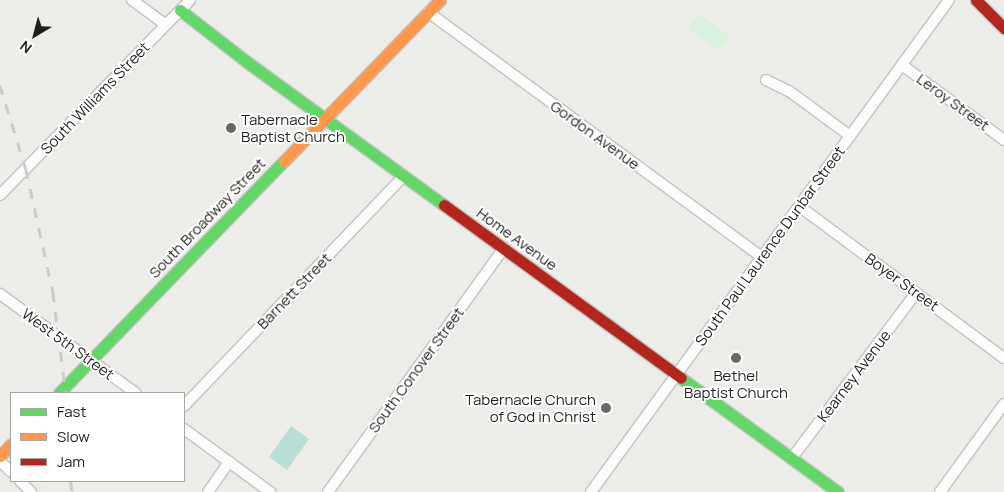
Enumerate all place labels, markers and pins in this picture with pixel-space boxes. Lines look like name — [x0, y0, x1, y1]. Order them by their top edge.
place label: Tabernacle Baptist Church — [241, 110, 345, 145]
marker: Tabernacle Baptist Church — [225, 122, 237, 134]
marker: Bethel Baptist Church — [730, 352, 742, 364]
place label: Bethel Baptist Church — [684, 366, 788, 401]
place label: Tabernacle Church of God in Christ — [465, 390, 596, 425]
marker: Tabernacle Church of God in Christ — [600, 402, 612, 414]

